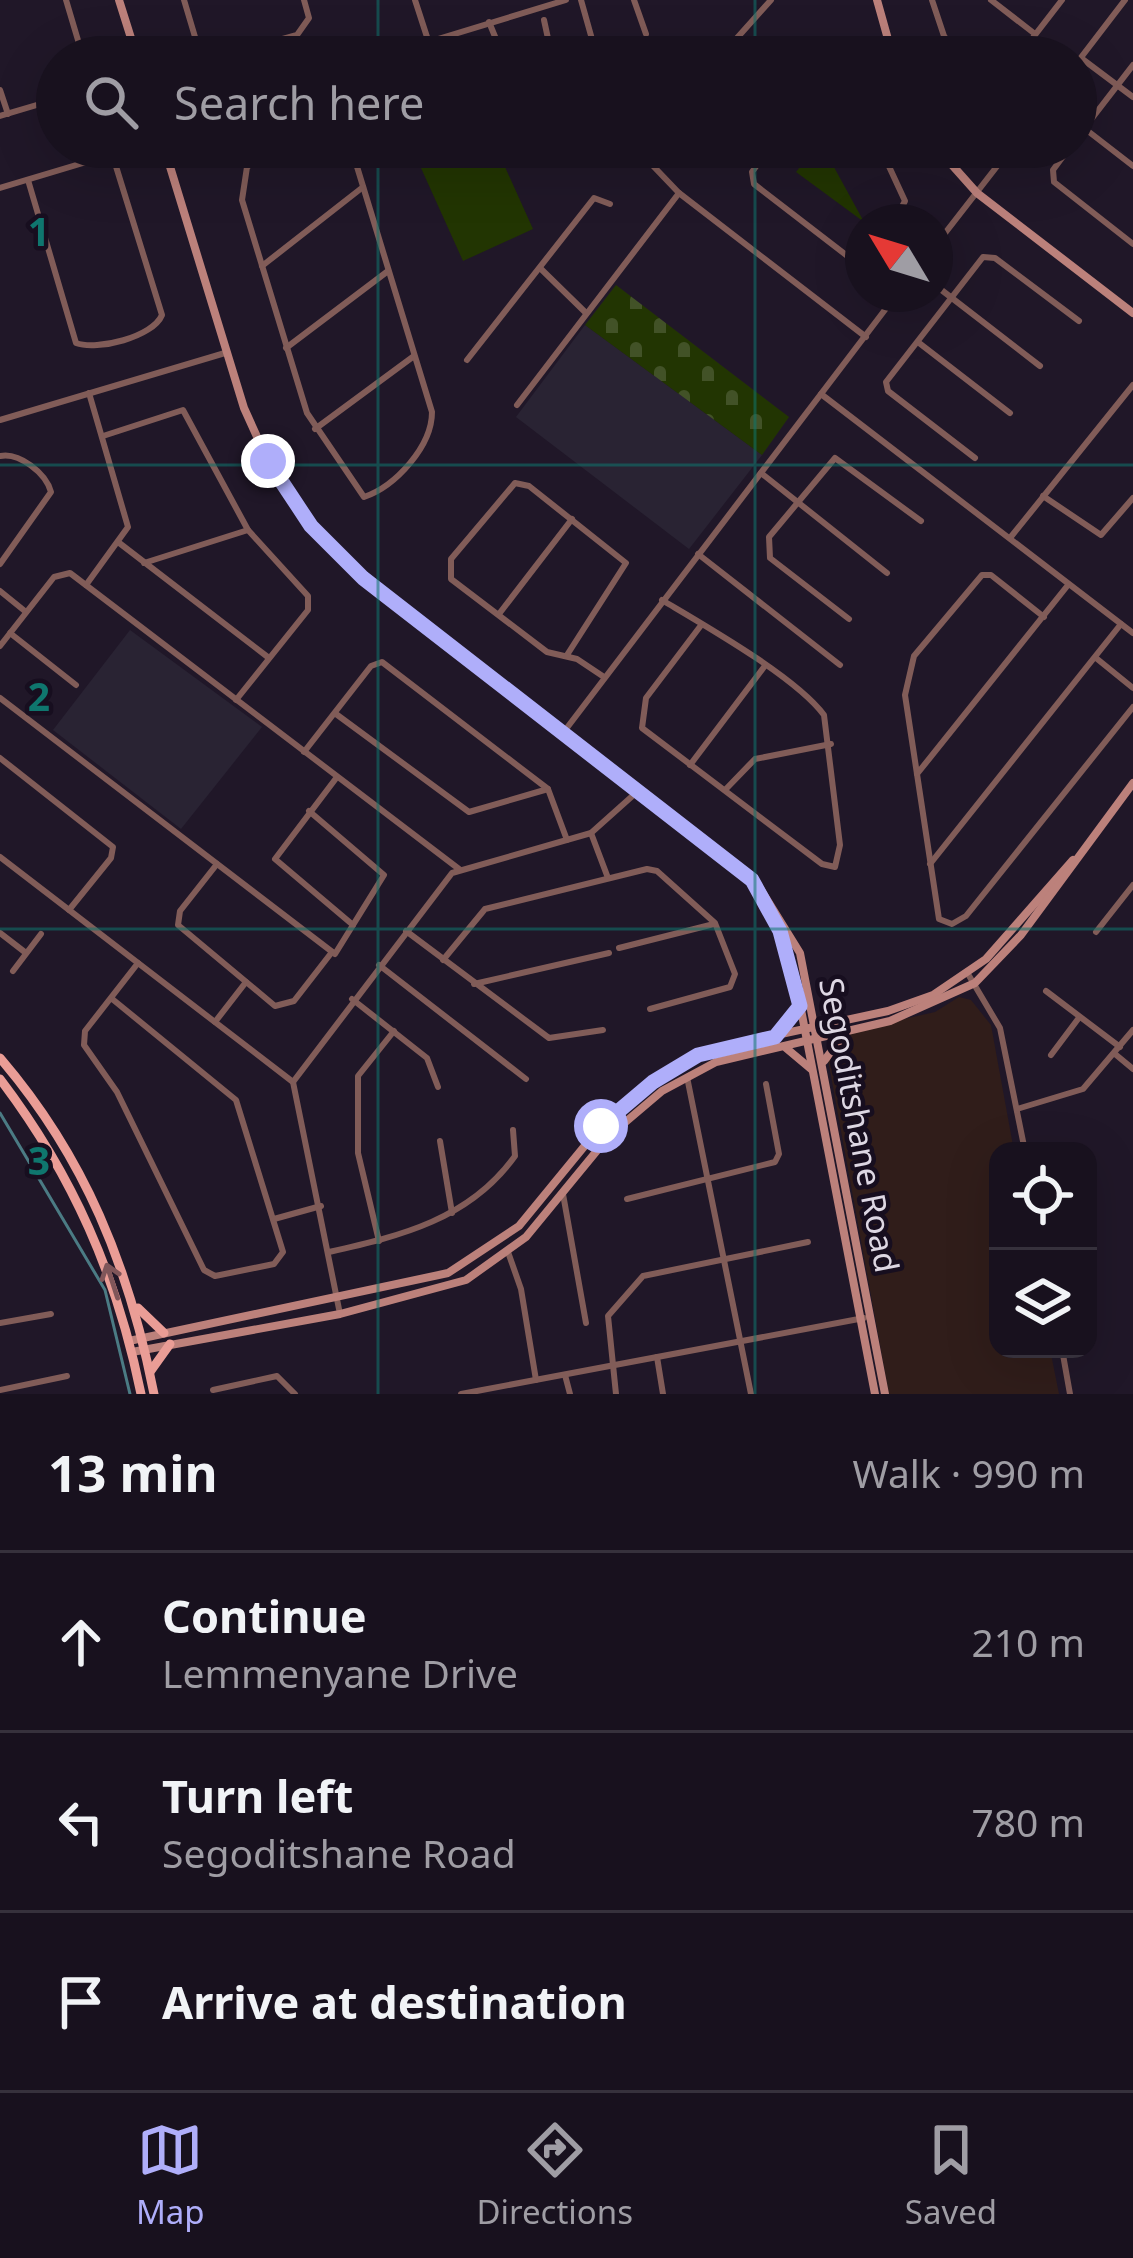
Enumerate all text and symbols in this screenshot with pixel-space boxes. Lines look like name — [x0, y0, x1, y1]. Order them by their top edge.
search box — [36, 36, 1097, 168]
icon: search — [78, 69, 144, 135]
text: Search here — [174, 72, 424, 133]
text: 1 — [28, 204, 50, 257]
north arrow — [845, 204, 953, 312]
route end — [241, 434, 295, 488]
text: 2 — [28, 669, 50, 722]
street label: Segoditshane Road — [809, 974, 910, 1276]
route start — [574, 1099, 628, 1153]
text: 3 — [28, 1133, 50, 1186]
map controls — [989, 1142, 1097, 1358]
button: locate — [989, 1142, 1097, 1250]
button: layers — [989, 1250, 1097, 1358]
one-way arrow — [99, 1263, 121, 1301]
text: 13 min — [48, 1437, 218, 1507]
text: Walk · 990 m — [852, 1446, 1085, 1499]
text: Continue — [162, 1585, 367, 1646]
icon: ahead — [48, 1609, 114, 1675]
text: 210 m — [971, 1615, 1085, 1668]
text: Lemmenyane Drive — [162, 1646, 518, 1699]
text: Turn left — [162, 1765, 353, 1826]
icon: left — [48, 1789, 114, 1855]
text: 780 m — [971, 1795, 1085, 1848]
text: Segoditshane Road — [162, 1826, 516, 1879]
icon: arrive — [48, 1969, 114, 2035]
text: Arrive at destination — [162, 1971, 627, 2032]
tab: Map — [136, 2117, 205, 2234]
tab: Directions — [476, 2117, 633, 2234]
tab: Saved — [905, 2117, 997, 2234]

